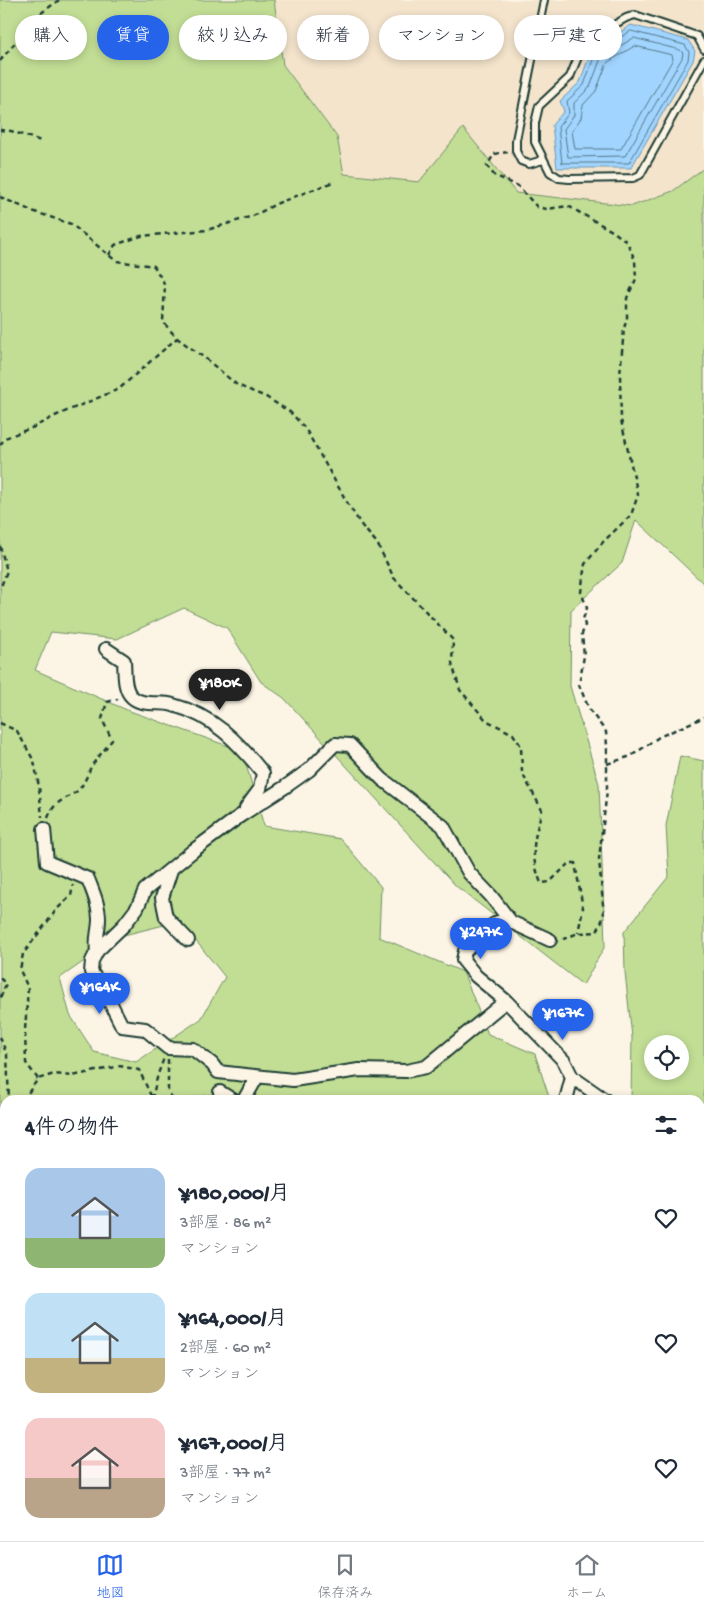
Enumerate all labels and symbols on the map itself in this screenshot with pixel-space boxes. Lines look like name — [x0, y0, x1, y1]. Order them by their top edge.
pin: ¥180K — [185, 668, 255, 711]
pin: ¥247K — [446, 918, 516, 960]
pin: ¥164K — [65, 972, 135, 1015]
pin: ¥167K — [528, 998, 598, 1041]

